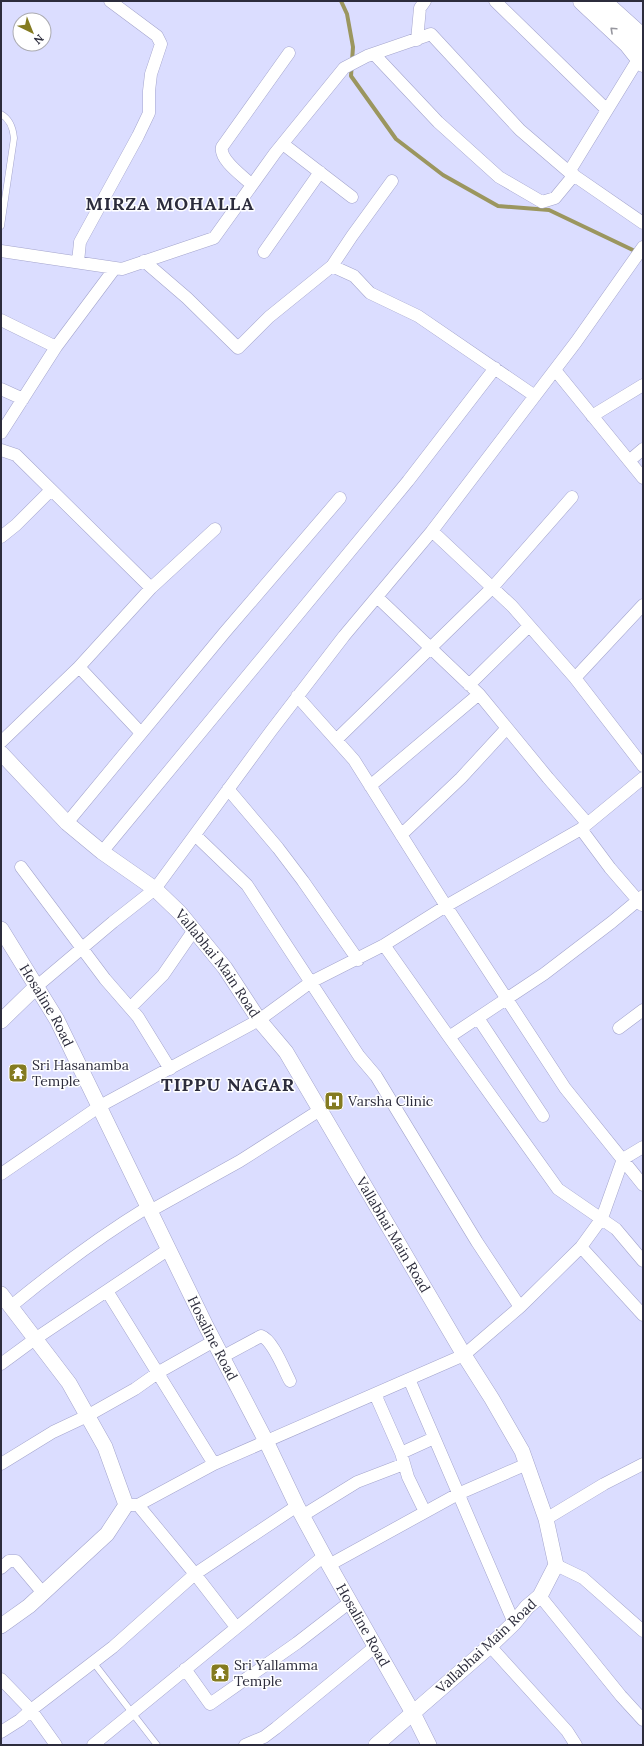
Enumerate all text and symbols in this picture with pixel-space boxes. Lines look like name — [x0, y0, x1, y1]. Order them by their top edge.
north arrow — [12, 12, 52, 52]
one-way arrow — [610, 27, 618, 35]
text: N — [31, 31, 47, 48]
district label: MIRZA MOHALLA — [86, 192, 254, 215]
street label: Vallabhai Main Road — [171, 905, 264, 1021]
street label: Hosaline Road — [16, 961, 78, 1050]
place label: Sri Hasanamba Temple — [32, 1056, 129, 1090]
temple icon: Sri Hasanamba Temple — [7, 1062, 29, 1084]
district label: TIPPU NAGAR — [161, 1073, 295, 1096]
hospital icon: Varsha Clinic — [323, 1090, 345, 1112]
place label: Varsha Clinic — [347, 1092, 433, 1110]
street label: Vallabhai Main Road — [352, 1173, 434, 1296]
street label: Hosaline Road — [184, 1293, 242, 1383]
street label: Hosaline Road — [332, 1580, 394, 1670]
street label: Vallabhai Main Road — [431, 1595, 540, 1698]
place label: Sri Yallamma Temple — [234, 1656, 318, 1690]
temple icon: Sri Yallamma Temple — [209, 1662, 231, 1684]

